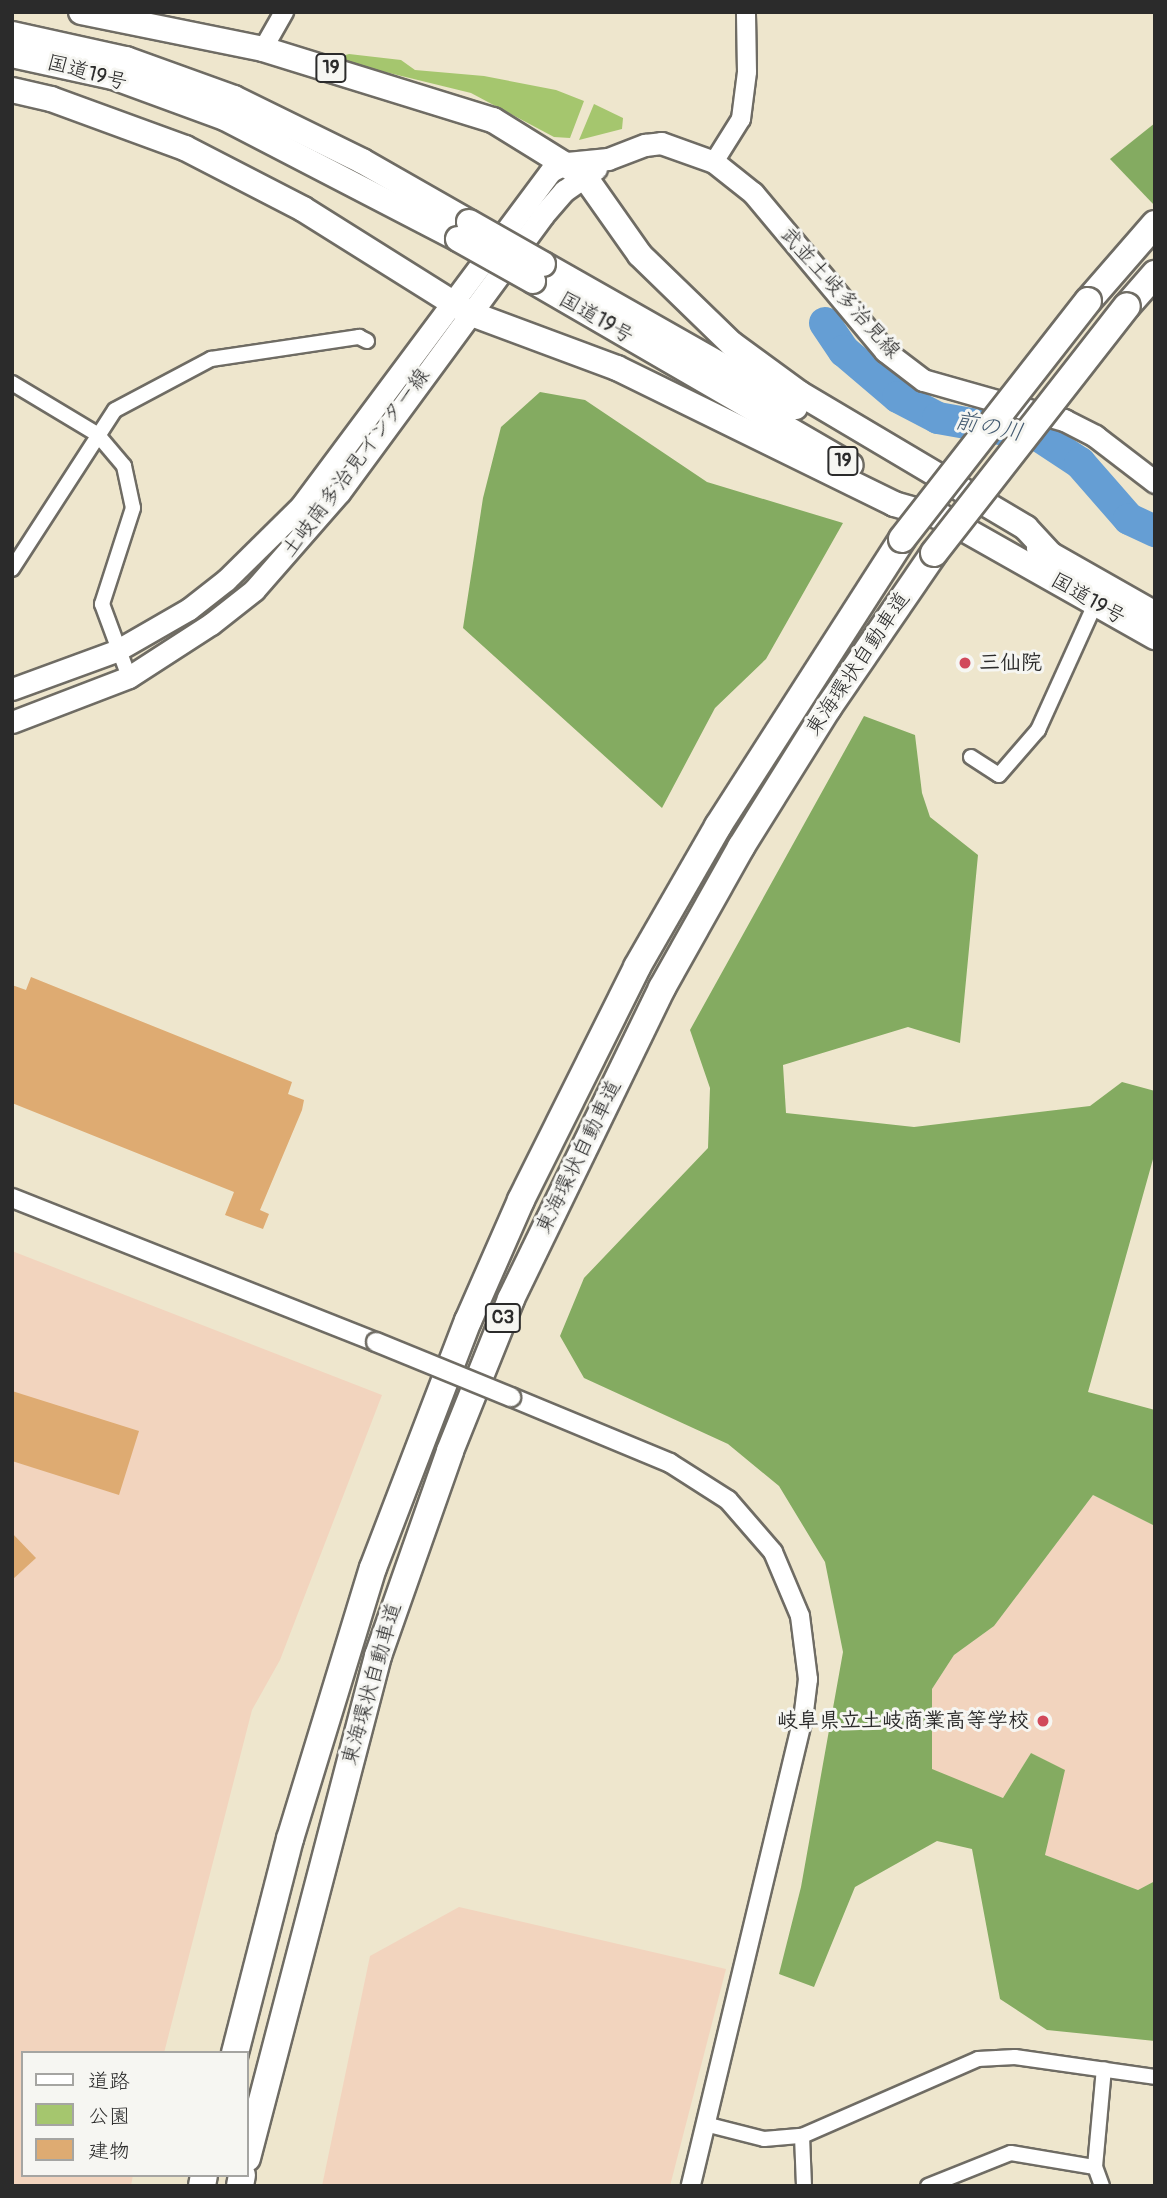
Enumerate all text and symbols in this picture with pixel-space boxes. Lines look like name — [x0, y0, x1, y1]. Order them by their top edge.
street label: 国道19号 — [44, 50, 130, 96]
road number: 19 — [315, 52, 347, 83]
street label: 武並土岐多治見線 — [774, 222, 906, 364]
street label: 国道19号 — [554, 287, 638, 349]
street label: 土岐南多治見インター線 — [276, 363, 436, 563]
water label: 前の川 — [953, 407, 1025, 447]
road number: 19 — [827, 446, 859, 476]
street label: 国道19号 — [1046, 568, 1130, 630]
street label: 東海環状自動車道 — [801, 587, 915, 741]
place label: 三仙院 — [979, 650, 1042, 676]
marker: 三仙院 — [957, 655, 973, 671]
street label: 東海環状自動車道 — [531, 1076, 627, 1238]
road number: C3 — [484, 1302, 522, 1334]
street label: 東海環状自動車道 — [337, 1600, 407, 1768]
place label: 岐阜県立土岐商業高等学校 — [777, 1708, 1029, 1734]
marker: 岐阜県立土岐商業高等学校 — [1035, 1713, 1051, 1729]
legend — [21, 2051, 248, 2177]
text: 道路 — [88, 2068, 130, 2095]
text: 公園 — [88, 2103, 130, 2130]
text: 建物 — [88, 2138, 130, 2165]

